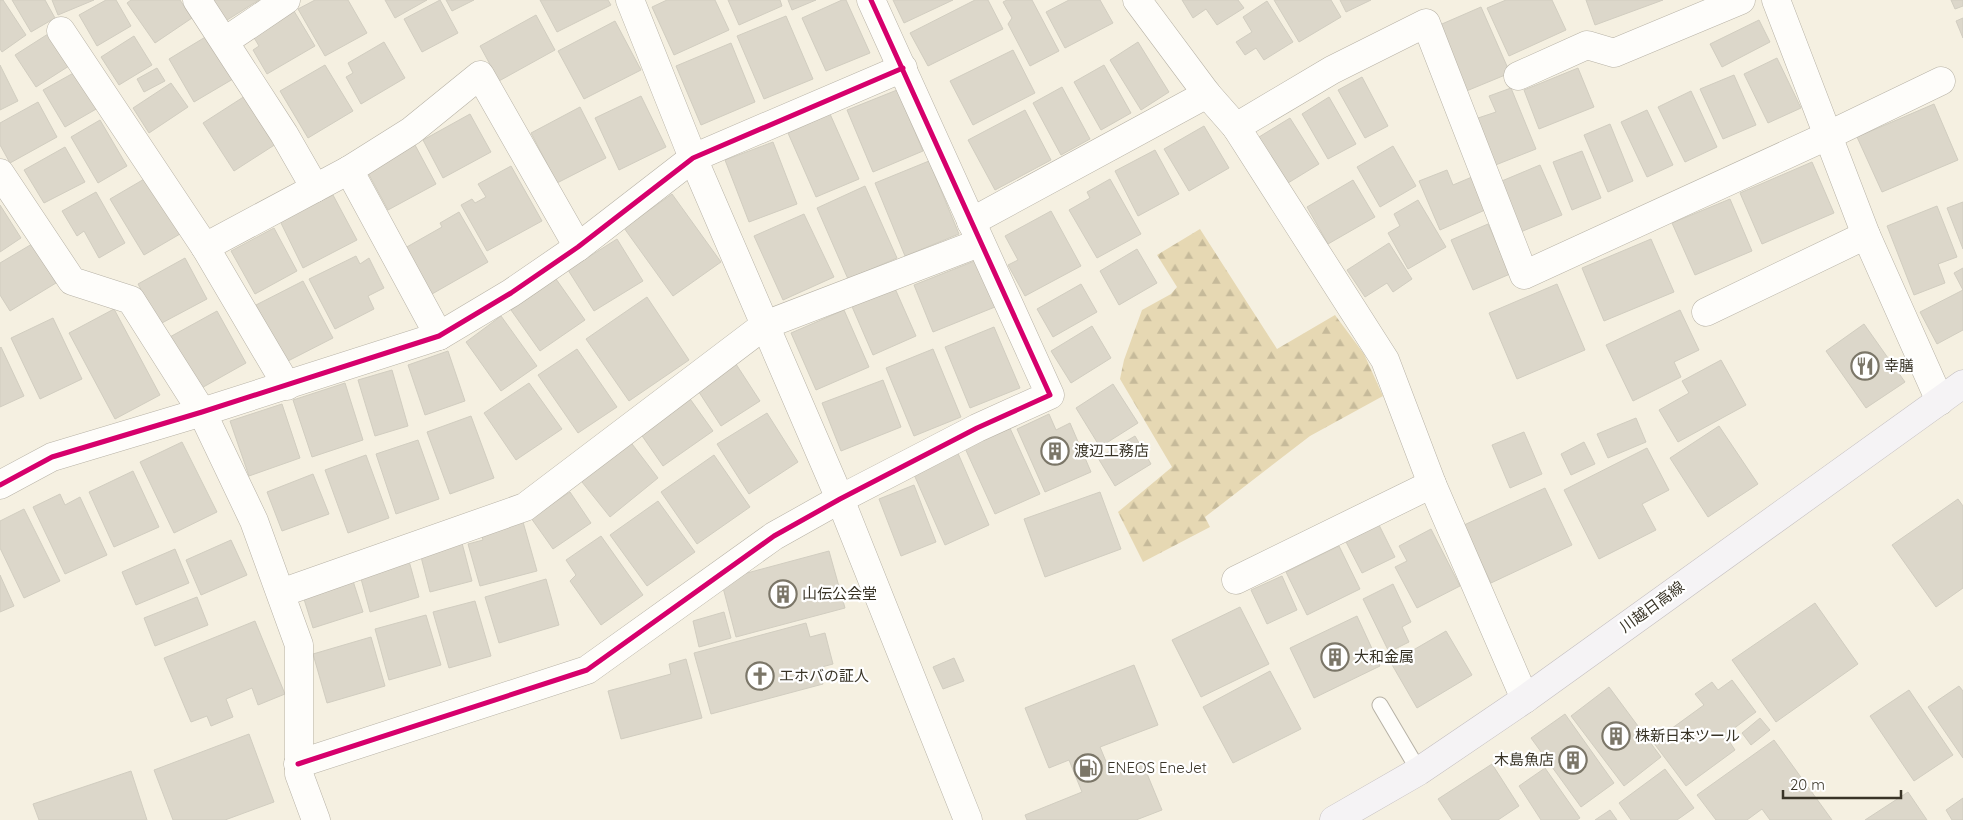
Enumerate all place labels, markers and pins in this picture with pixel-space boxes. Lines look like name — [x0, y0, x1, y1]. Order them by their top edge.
restaurant icon: 幸膳 — [1850, 351, 1880, 381]
place label: 幸膳 — [1884, 356, 1914, 375]
building icon: 渡辺工務店 — [1040, 436, 1070, 466]
place label: 渡辺工務店 — [1074, 441, 1149, 460]
building icon: 山伝公会堂 — [768, 579, 798, 609]
place label: 山伝公会堂 — [802, 584, 877, 603]
building icon: 大和金属 — [1320, 642, 1350, 672]
place label: 大和金属 — [1354, 647, 1414, 666]
church icon: エホバの証人 — [745, 661, 775, 691]
place label: エホバの証人 — [779, 666, 869, 685]
building icon: 株新日本ツール — [1601, 721, 1631, 751]
place label: 株新日本ツール — [1635, 726, 1740, 745]
building icon: 木島魚店 — [1558, 745, 1588, 775]
place label: 木島魚店 — [1494, 750, 1554, 769]
fuel station icon: ENEOS EneJet — [1073, 753, 1103, 783]
place label: ENEOS EneJet — [1107, 758, 1207, 777]

